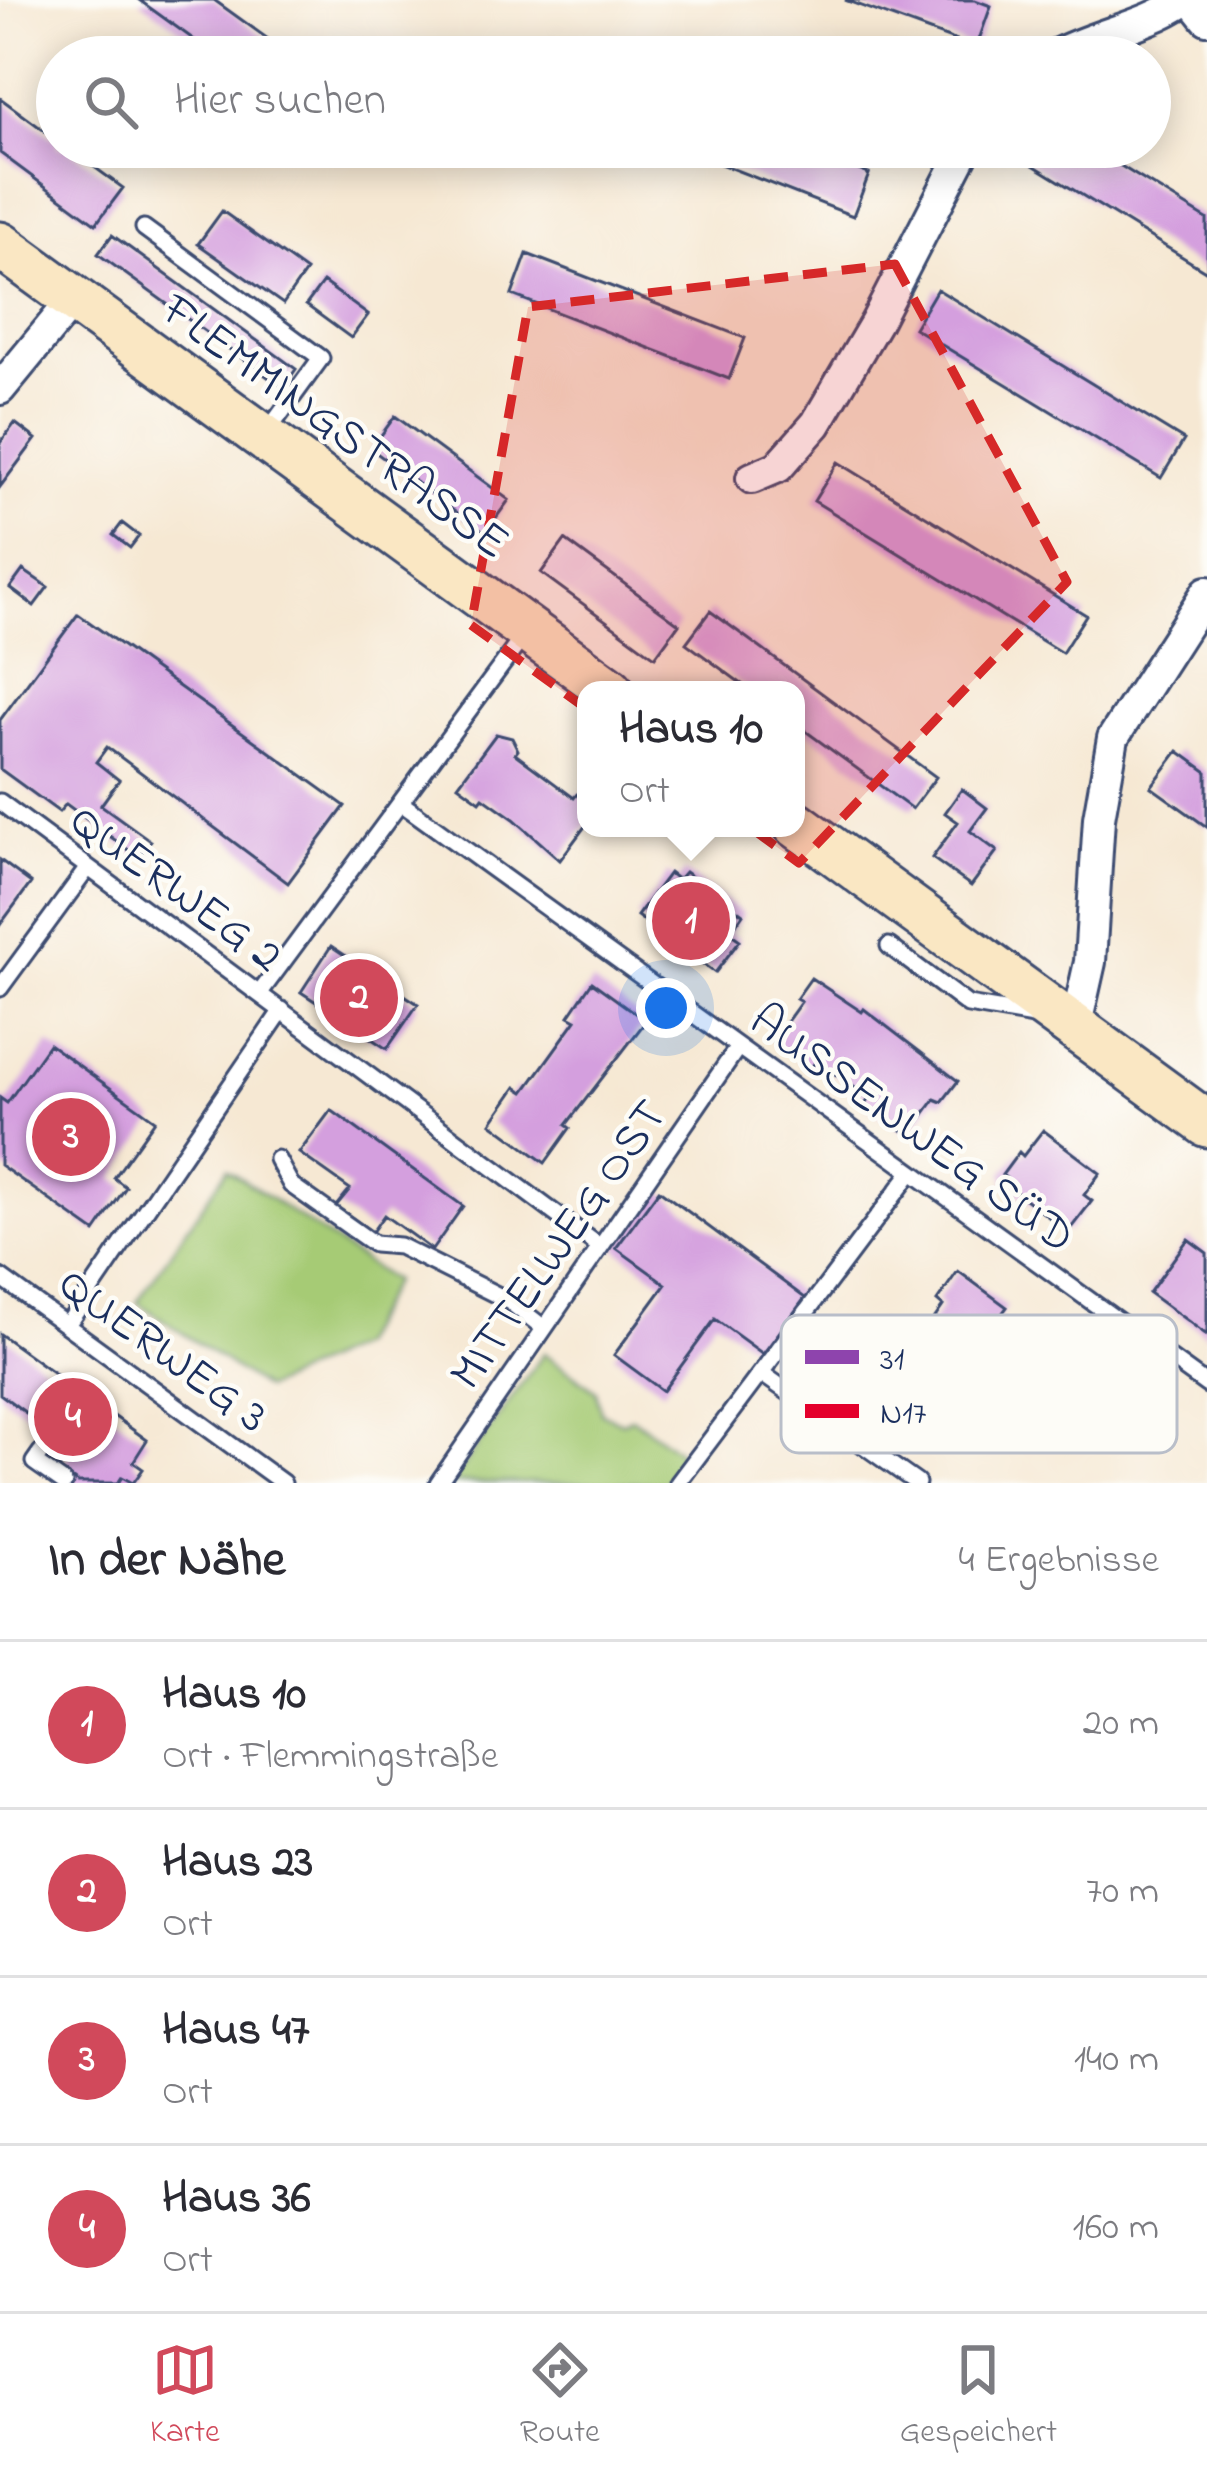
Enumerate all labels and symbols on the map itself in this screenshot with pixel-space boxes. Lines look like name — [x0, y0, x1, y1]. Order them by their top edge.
street label: FLEMMINGSTRASSE — [145, 277, 523, 578]
street label: QUERWEG 2 — [54, 789, 296, 992]
pin: 1 — [652, 876, 730, 966]
pin: 2 — [320, 953, 398, 1043]
your location — [636, 978, 696, 1038]
street label: AUSSENWEG SÜD — [734, 988, 1089, 1272]
street label: MITTELWEG OST — [434, 1086, 686, 1405]
pin: 3 — [32, 1092, 110, 1182]
street label: QUERWEG 3 — [42, 1252, 282, 1452]
legend — [781, 1315, 1177, 1453]
text: 31 — [880, 1337, 904, 1385]
pin: 4 — [34, 1372, 112, 1462]
text: N17 — [880, 1391, 927, 1439]

